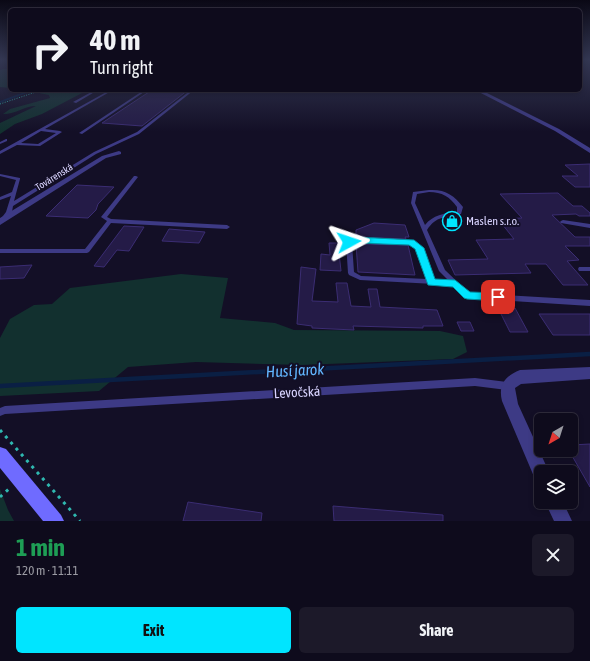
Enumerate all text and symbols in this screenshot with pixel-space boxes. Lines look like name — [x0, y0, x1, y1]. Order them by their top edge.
icon: right — [24, 24, 76, 76]
text: 40 m — [90, 24, 140, 56]
text: Turn right — [90, 57, 153, 78]
street label: Továrenská — [33, 161, 75, 193]
shop icon: Maslen s.r.o. — [441, 210, 463, 232]
place label: Maslen s.r.o. — [466, 214, 519, 228]
position arrow — [328, 221, 370, 263]
pin — [481, 280, 515, 314]
icon: arrive — [487, 286, 509, 308]
water label: Husí jarok — [265, 359, 326, 382]
street label: Levočská — [273, 383, 321, 401]
north arrow — [534, 413, 578, 457]
map controls — [534, 413, 578, 509]
button: layers — [534, 465, 578, 509]
text: 1 min — [16, 534, 65, 561]
button: close — [532, 534, 574, 576]
text: 120 m · 11:11 — [16, 563, 79, 578]
button: Exit — [16, 607, 291, 653]
button: Share — [299, 607, 574, 653]

